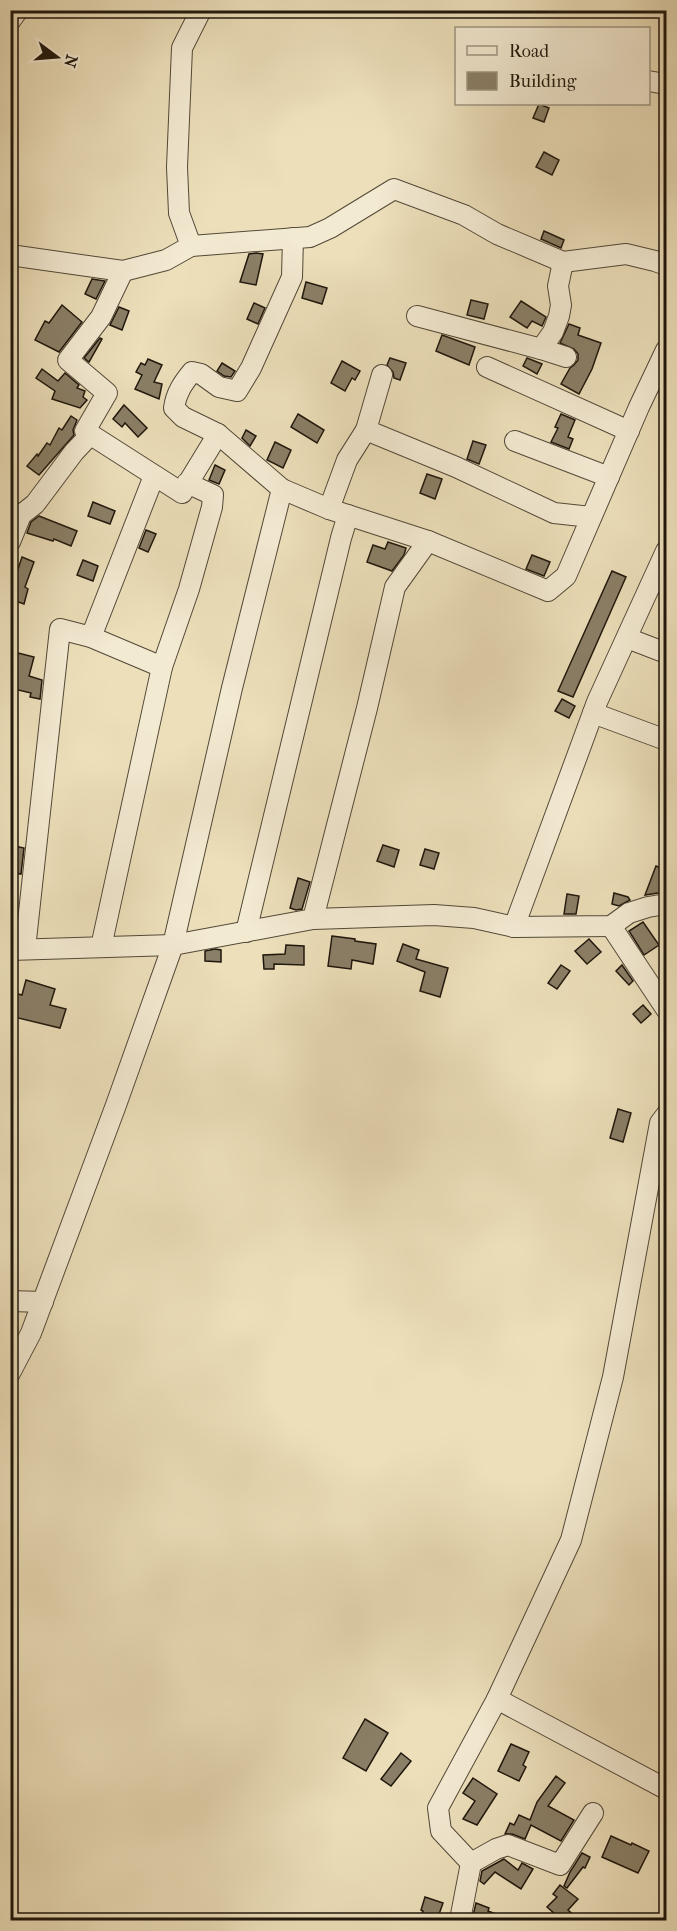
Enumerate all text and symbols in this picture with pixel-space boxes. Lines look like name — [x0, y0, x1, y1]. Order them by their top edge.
north arrow — [27, 27, 87, 87]
legend — [455, 27, 650, 105]
text: Road — [509, 41, 549, 62]
text: N — [60, 53, 82, 70]
text: Building — [509, 71, 577, 92]

